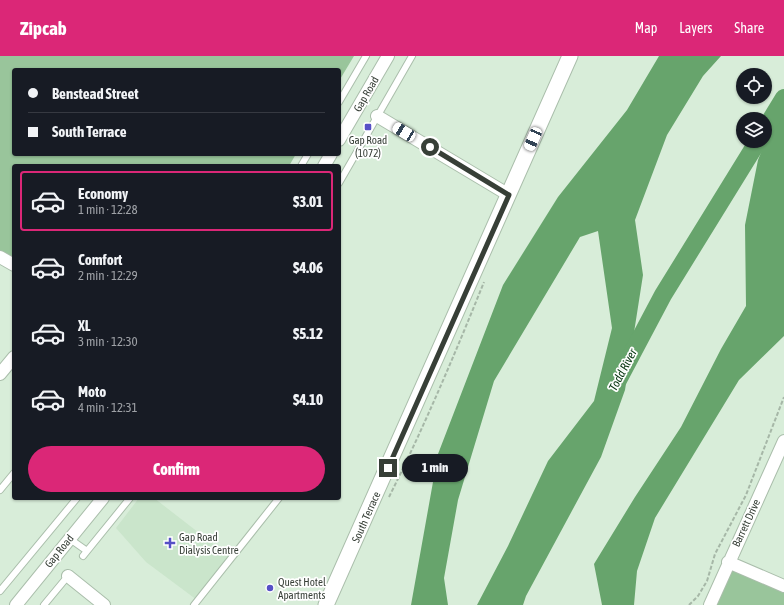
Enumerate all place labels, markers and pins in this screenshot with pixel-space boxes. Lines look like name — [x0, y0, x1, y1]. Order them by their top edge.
marker: Gap Road (1072) — [363, 122, 373, 132]
place label: Gap Road (1072) — [349, 134, 387, 159]
place label: Gap Road Dialysis Centre — [179, 531, 239, 556]
marker: Gap Road Dialysis Centre — [164, 537, 176, 549]
place label: Quest Hotel Apartments — [278, 576, 326, 601]
marker: Quest Hotel Apartments — [265, 583, 275, 593]

